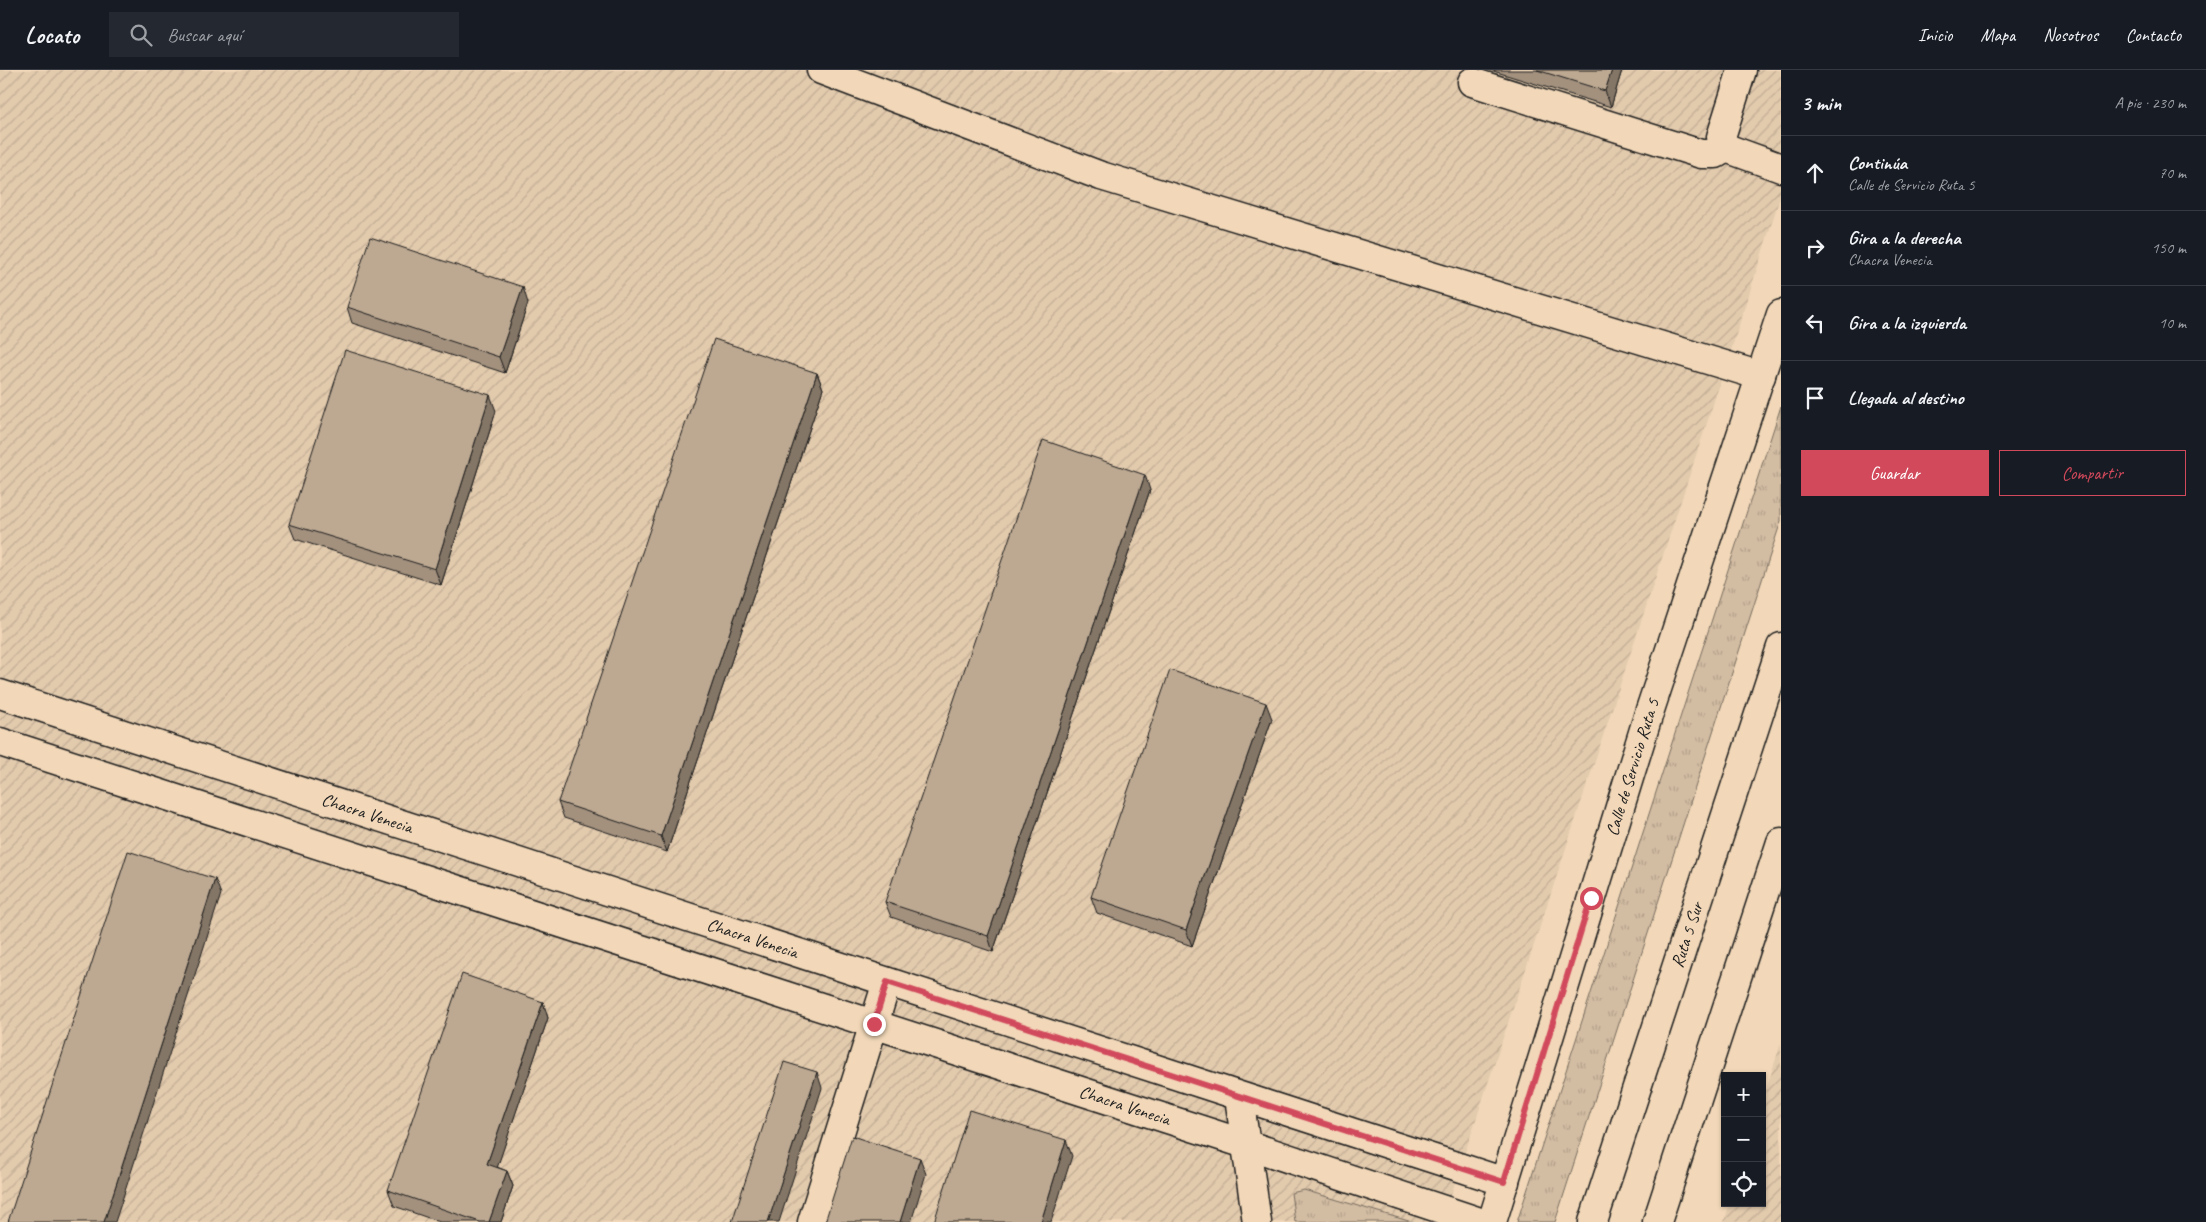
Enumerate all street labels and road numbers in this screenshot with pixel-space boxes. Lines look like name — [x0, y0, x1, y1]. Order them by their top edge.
street label: Calle de Servicio Ruta 5 — [1601, 695, 1664, 839]
street label: Chacra Venecia — [319, 788, 417, 839]
street label: Ruta 5 Sur — [1666, 897, 1709, 970]
street label: Chacra Venecia — [704, 913, 802, 963]
street label: Chacra Venecia — [1077, 1080, 1175, 1131]

